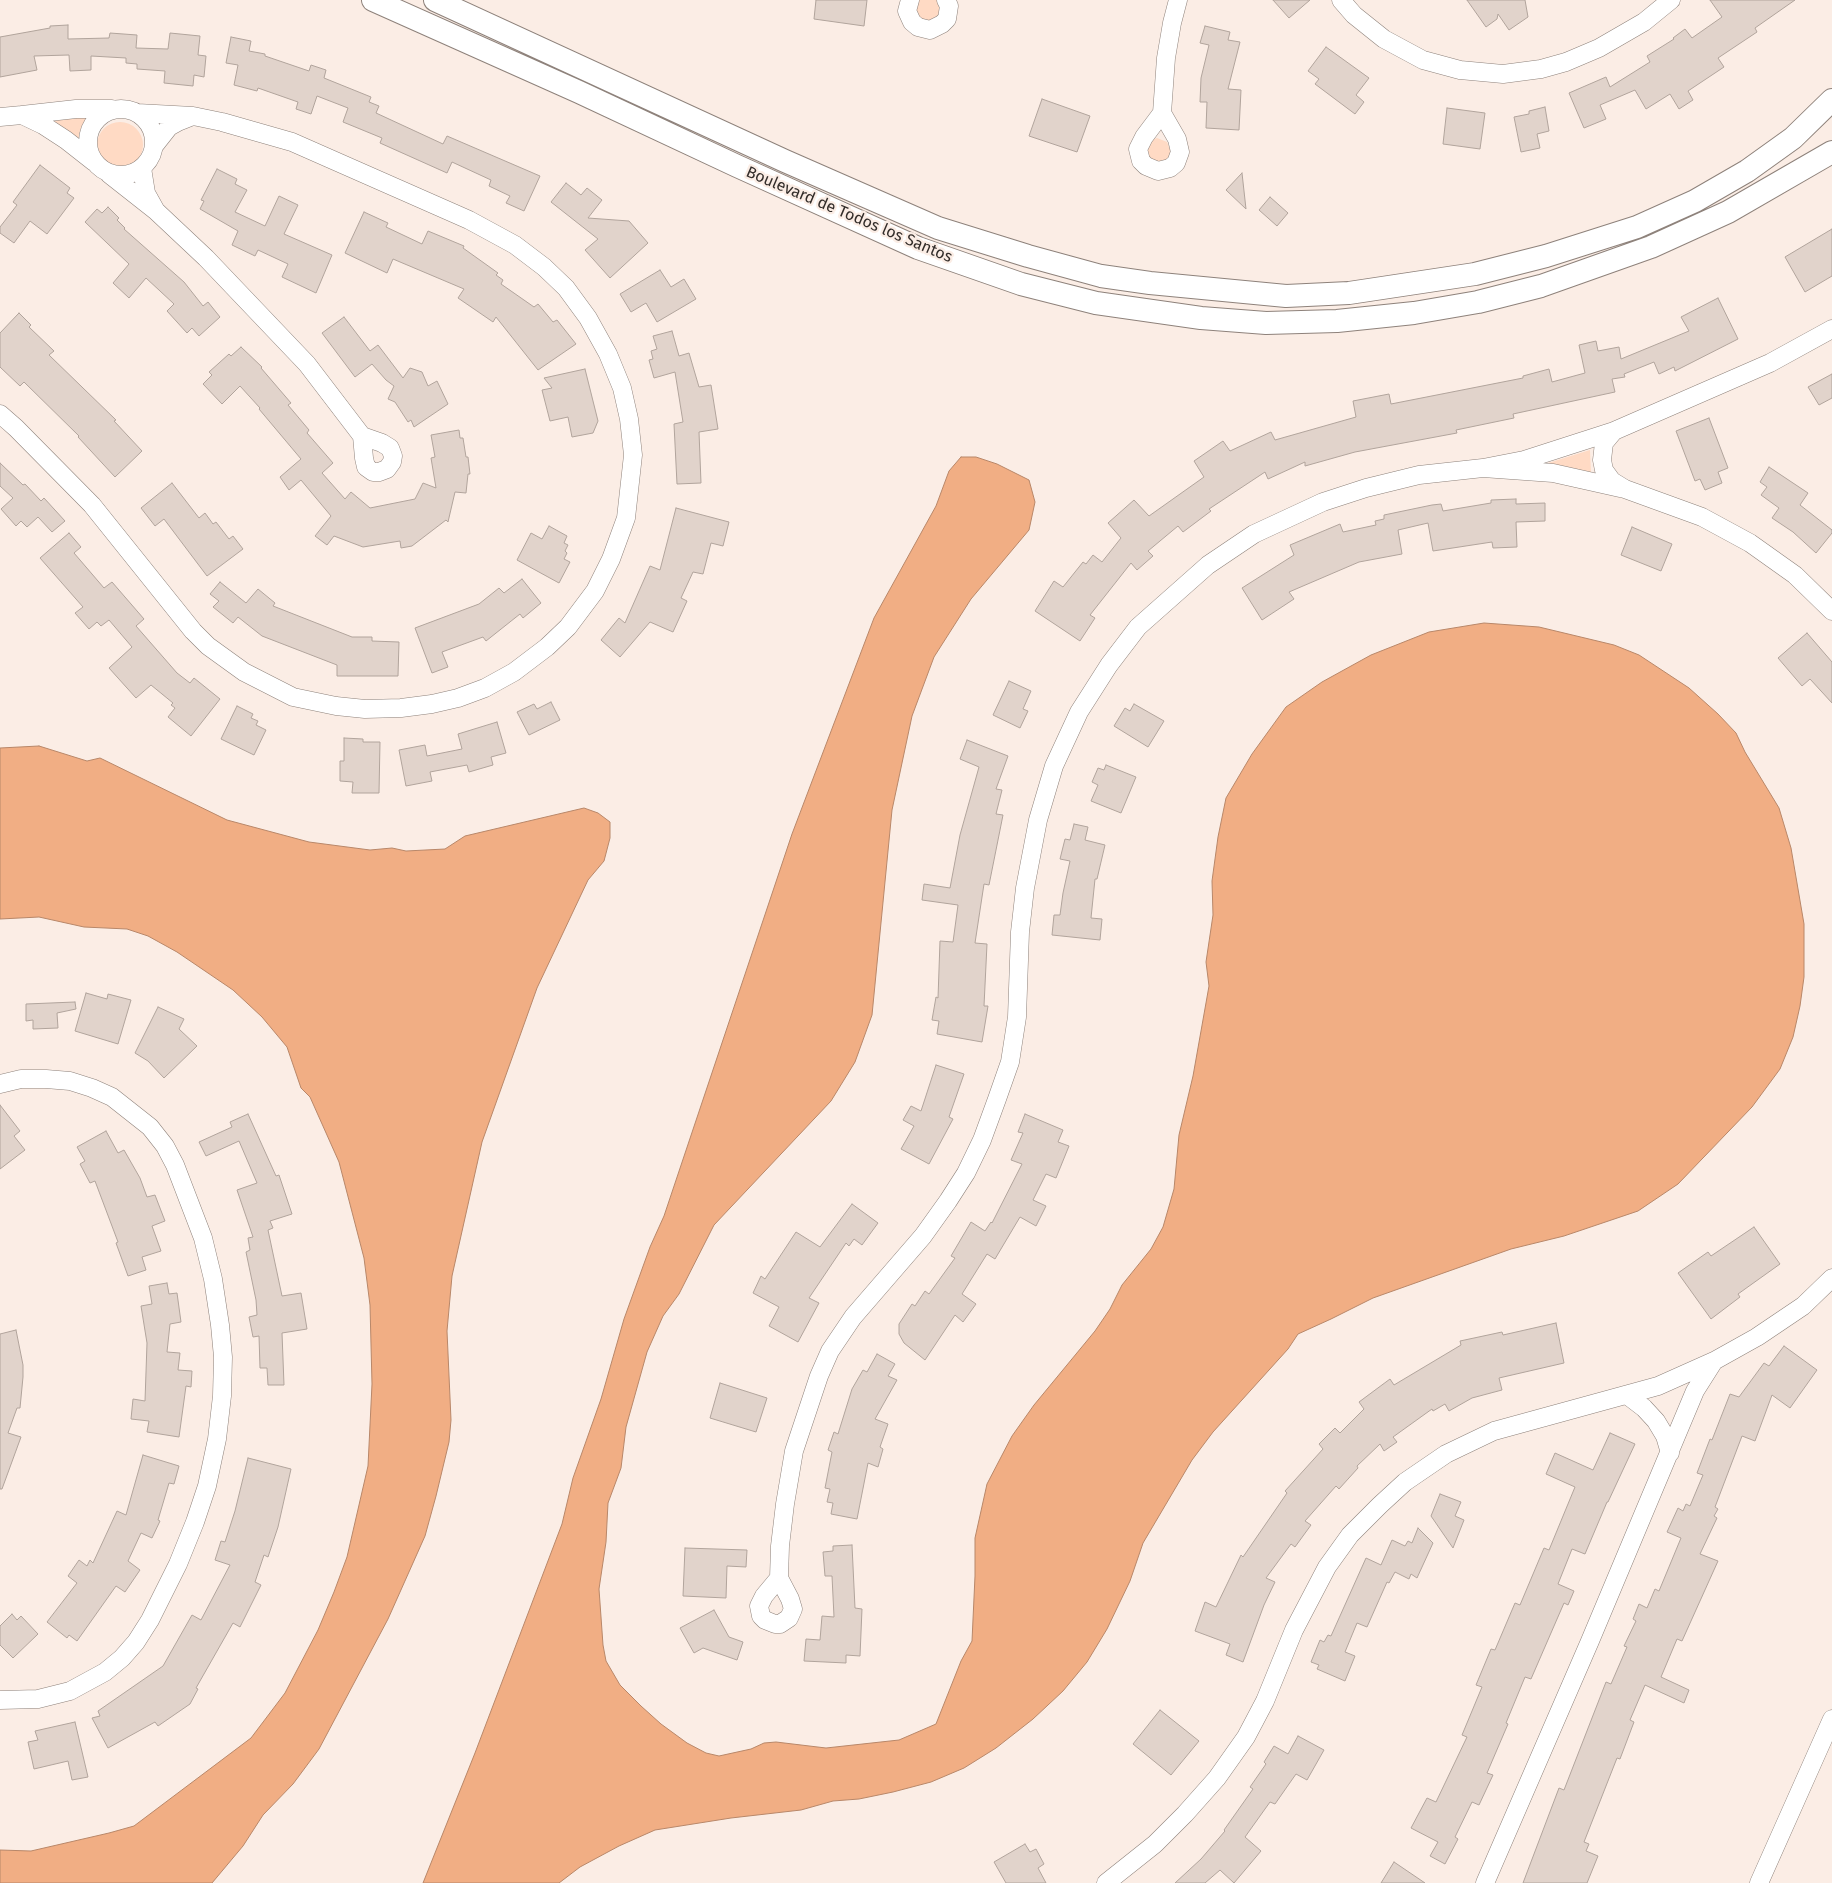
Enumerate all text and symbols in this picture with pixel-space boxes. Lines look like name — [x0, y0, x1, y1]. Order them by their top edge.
street label: Boulevard de Todos los Santos — [743, 163, 955, 267]

